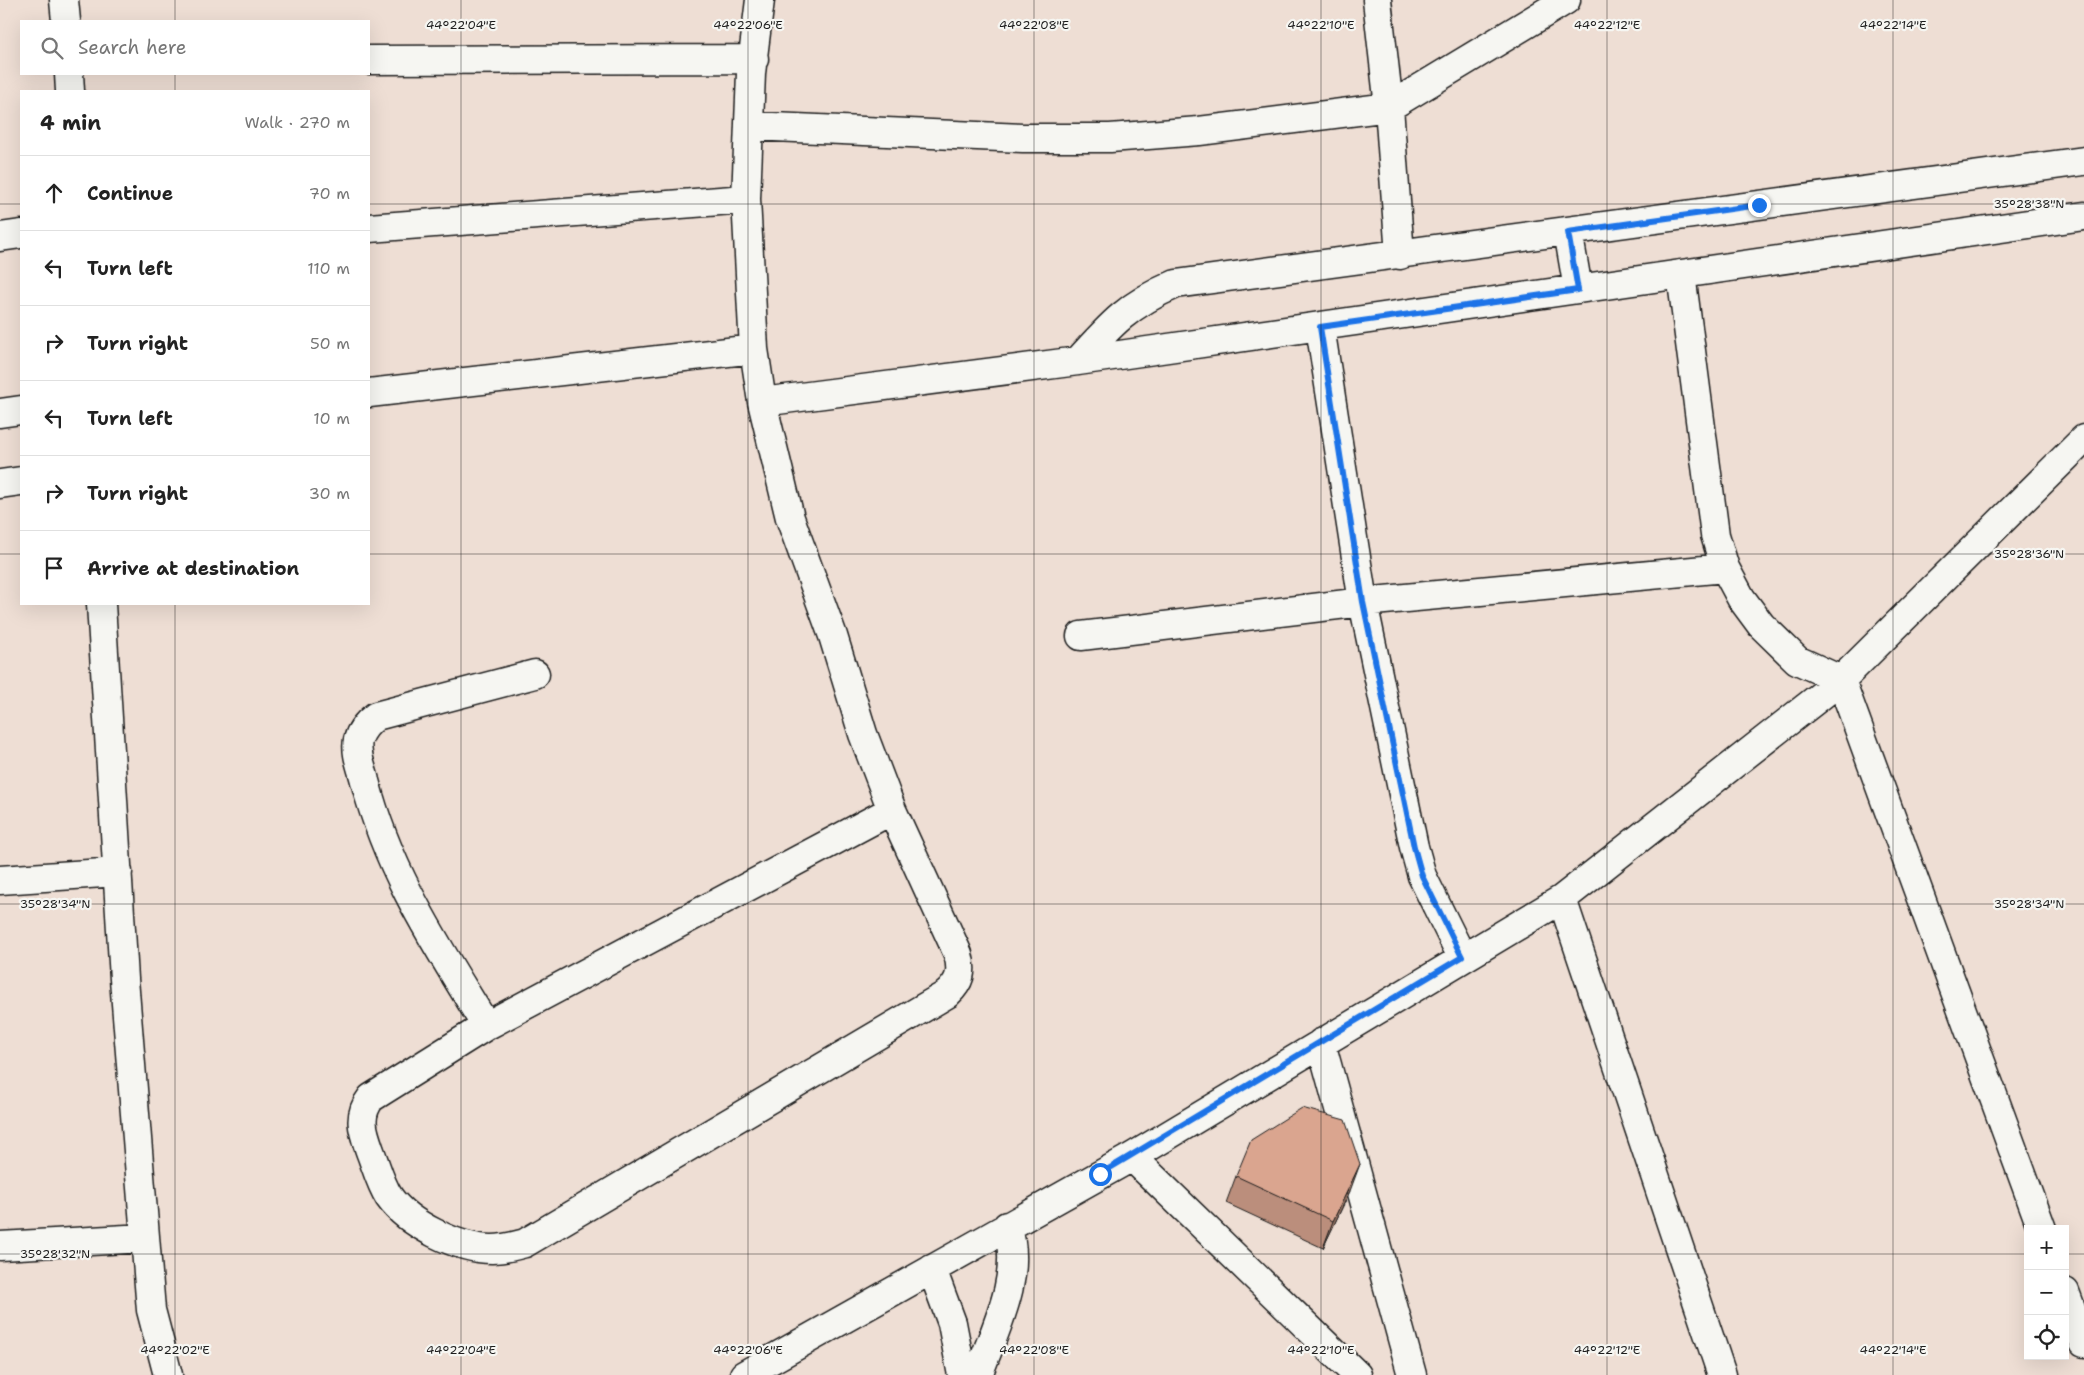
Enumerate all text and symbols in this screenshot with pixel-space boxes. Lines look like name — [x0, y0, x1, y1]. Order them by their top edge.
text: 44°22'04"E — [426, 17, 496, 33]
text: 44°22'06"E — [713, 17, 783, 33]
text: 44°22'08"E — [999, 17, 1069, 33]
text: 44°22'10"E — [1287, 17, 1355, 33]
text: 44°22'12"E — [1574, 17, 1640, 33]
text: 44°22'14"E — [1860, 17, 1926, 33]
search box — [20, 20, 370, 75]
icon: search — [38, 34, 66, 62]
text: Search here — [78, 35, 187, 60]
text: 4 min — [40, 109, 101, 137]
text: Walk · 270 m — [245, 112, 350, 133]
icon: ahead — [40, 179, 68, 207]
text: Continue — [87, 181, 173, 206]
text: 70 m — [309, 183, 350, 204]
route end — [1748, 194, 1771, 217]
text: 35°28'38"N — [1994, 196, 2064, 212]
icon: left — [40, 254, 68, 282]
text: Turn left — [87, 256, 173, 281]
text: 110 m — [307, 258, 350, 279]
icon: right — [40, 329, 68, 357]
text: Turn right — [87, 331, 188, 356]
text: 50 m — [310, 333, 350, 354]
icon: left — [40, 404, 68, 432]
text: Turn left — [87, 406, 173, 431]
text: 10 m — [313, 408, 350, 429]
icon: right — [40, 479, 68, 507]
text: Turn right — [87, 481, 188, 506]
text: 30 m — [309, 483, 350, 504]
text: 35°28'36"N — [1994, 546, 2064, 562]
icon: arrive — [40, 554, 68, 582]
text: Arrive at destination — [87, 556, 299, 581]
text: 35°28'34"N — [20, 896, 90, 912]
text: 35°28'34"N — [1994, 896, 2064, 912]
route start — [1089, 1163, 1112, 1186]
map controls — [2024, 1225, 2069, 1360]
button: + — [2024, 1225, 2069, 1270]
text: 35°28'32"N — [20, 1246, 90, 1262]
button: − — [2024, 1270, 2069, 1315]
button: locate — [2024, 1315, 2069, 1360]
text: 44°22'02"E — [140, 1342, 210, 1358]
text: 44°22'04"E — [426, 1342, 496, 1358]
text: 44°22'06"E — [713, 1342, 783, 1358]
text: 44°22'08"E — [999, 1342, 1069, 1358]
text: 44°22'10"E — [1287, 1342, 1355, 1358]
text: 44°22'12"E — [1574, 1342, 1640, 1358]
text: 44°22'14"E — [1860, 1342, 1926, 1358]

